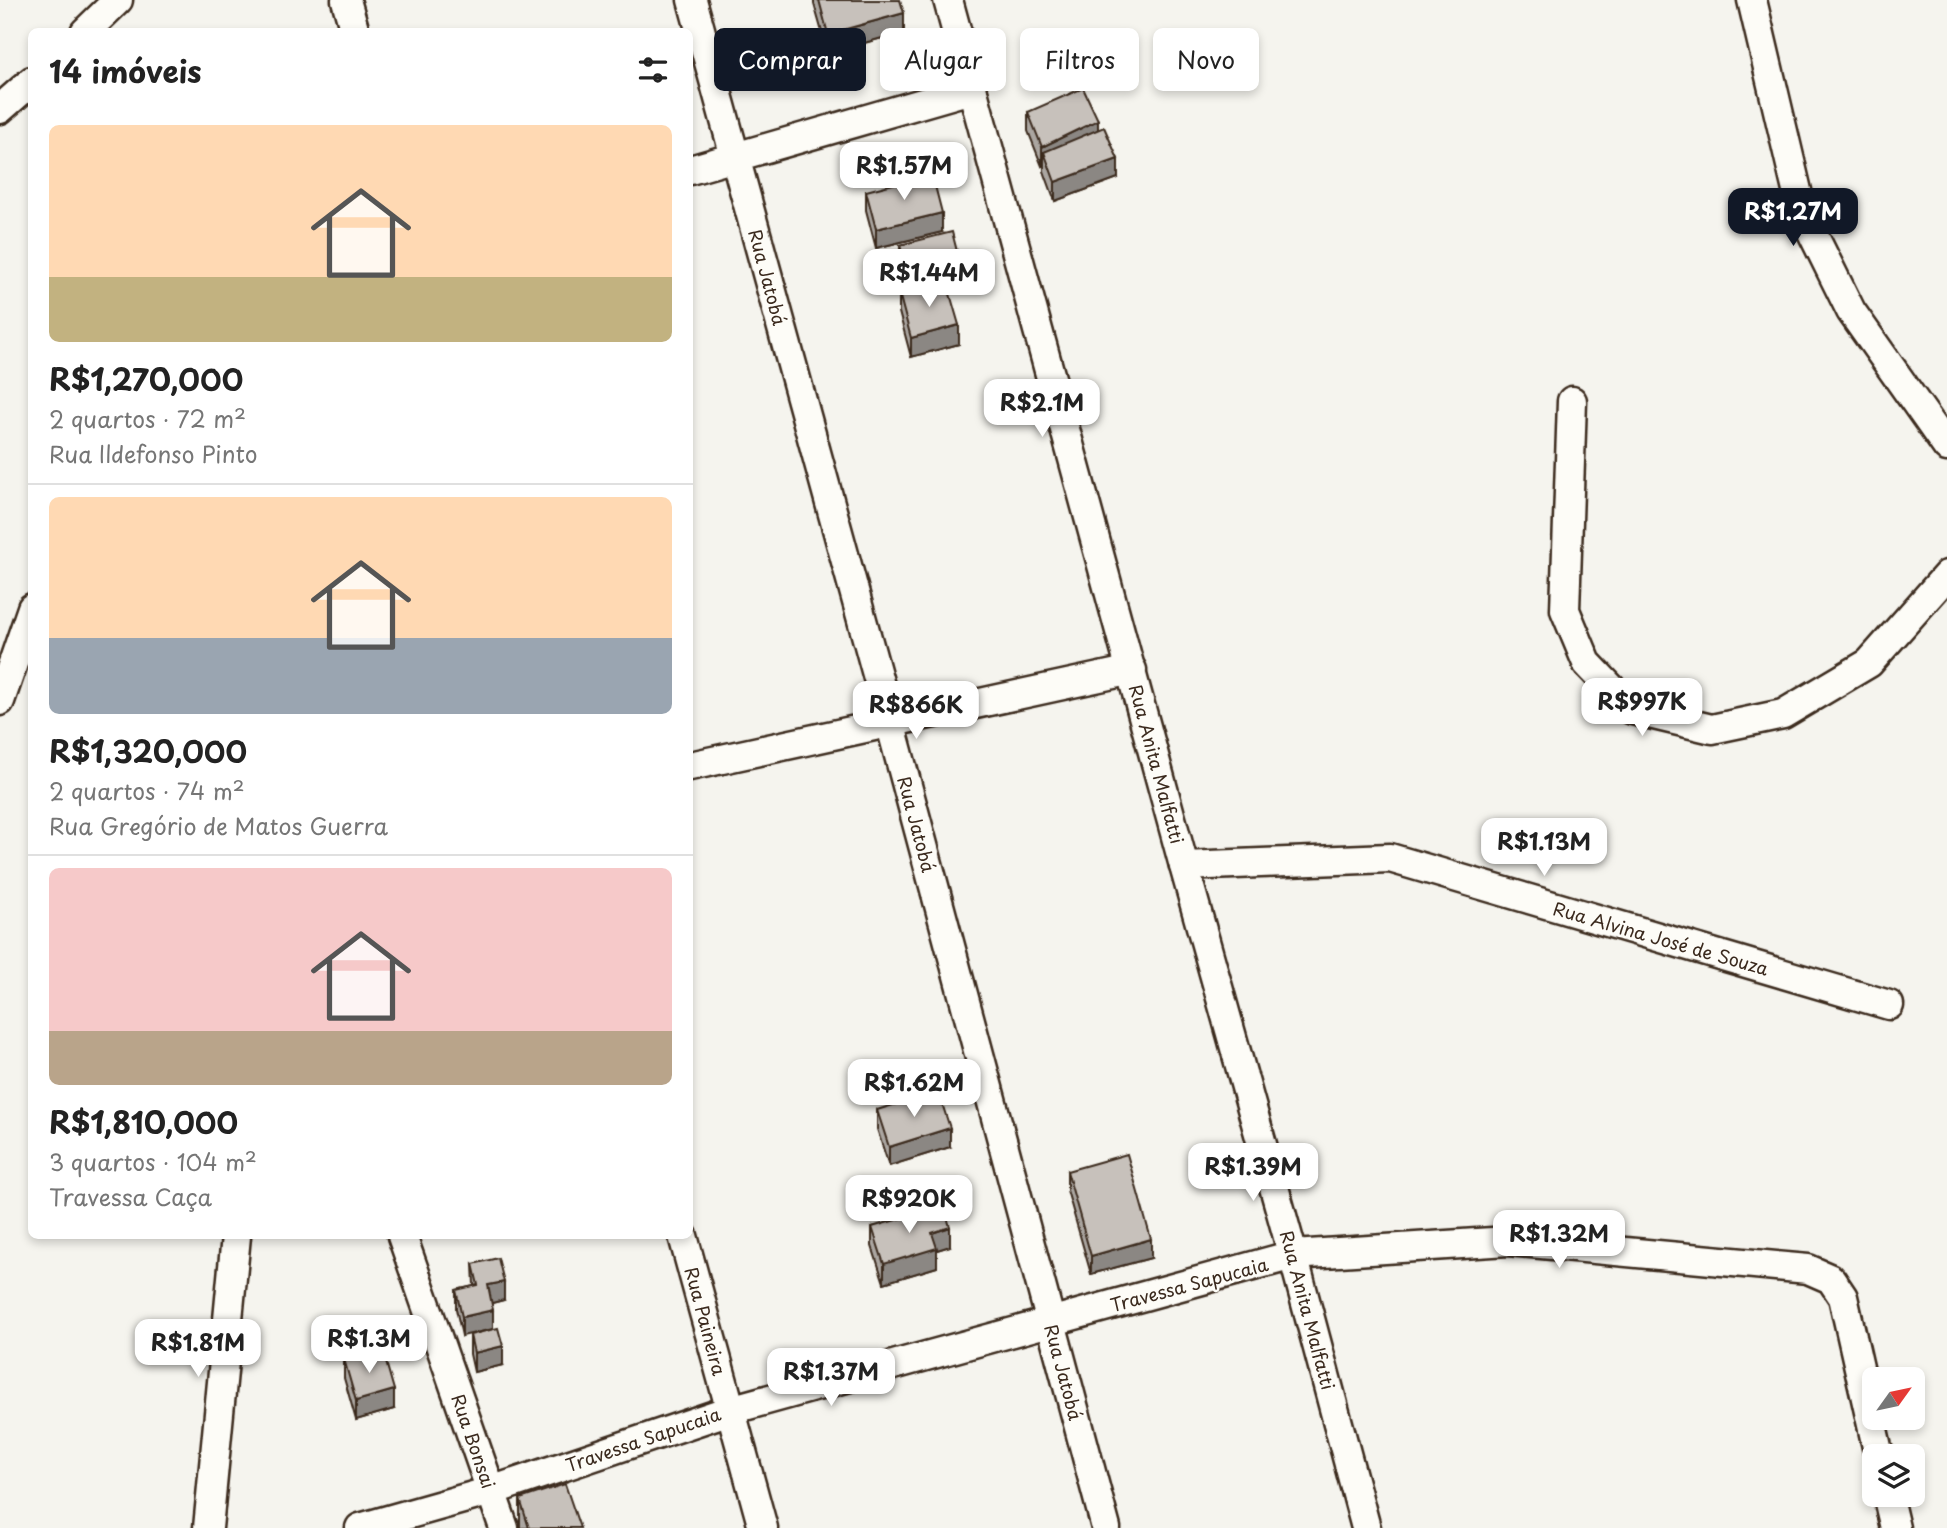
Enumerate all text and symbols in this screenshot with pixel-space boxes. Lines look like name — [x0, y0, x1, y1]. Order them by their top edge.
chip: Comprar — [714, 28, 866, 91]
chip: Alugar — [880, 28, 1006, 91]
chip: Filtros — [1020, 28, 1139, 91]
chip: Novo — [1153, 28, 1259, 91]
text: 14 imóveis — [49, 48, 202, 93]
icon: filters — [634, 51, 672, 89]
pin: R$1.57M — [839, 142, 969, 202]
text: R$1.57M — [856, 147, 952, 182]
icon: home — [298, 170, 424, 296]
pin: R$1.27M — [1728, 188, 1858, 248]
text: R$1.27M — [1744, 193, 1842, 228]
street label: Rua Jatobá — [742, 226, 794, 328]
pin: R$1.44M — [864, 250, 994, 309]
text: R$1.44M — [879, 254, 979, 289]
text: R$1,270,000 — [49, 356, 243, 401]
pin: R$2.1M — [985, 380, 1099, 439]
text: R$2.1M — [1000, 384, 1084, 419]
text: 2 quartos · 72 m² — [49, 401, 246, 436]
text: Rua Ildefonso Pinto — [49, 436, 258, 471]
icon: home — [298, 542, 424, 668]
pin: R$997K — [1585, 678, 1699, 738]
street label: Rua Anita Malfatti — [1123, 681, 1191, 847]
pin: R$866K — [859, 682, 973, 741]
text: R$997K — [1597, 683, 1687, 718]
text: R$866K — [869, 686, 963, 721]
text: R$1,320,000 — [49, 728, 247, 773]
text: 2 quartos · 74 m² — [49, 773, 245, 808]
street label: Rua Jatobá — [891, 773, 943, 875]
text: Rua Gregório de Matos Guerra — [49, 808, 388, 843]
pin: R$1.13M — [1479, 818, 1609, 878]
text: R$1.13M — [1497, 823, 1591, 858]
street label: Rua Alvina José de Souza — [1550, 894, 1773, 982]
icon: home — [298, 913, 424, 1039]
pin: R$1.62M — [849, 1060, 979, 1119]
text: R$1.62M — [864, 1064, 964, 1099]
text: R$1,810,000 — [49, 1099, 238, 1144]
text: 3 quartos · 104 m² — [49, 1144, 257, 1179]
pin: R$1.39M — [1188, 1144, 1318, 1203]
text: R$1.39M — [1204, 1148, 1302, 1183]
pin: R$920K — [852, 1176, 966, 1235]
text: Travessa Caça — [49, 1179, 212, 1214]
text: R$920K — [862, 1180, 957, 1215]
pin: R$1.32M — [1494, 1210, 1624, 1270]
text: R$1.32M — [1509, 1215, 1609, 1250]
street label: Rua Anita Malfatti — [1274, 1227, 1342, 1393]
street label: Travessa Sapucaia — [1107, 1250, 1272, 1318]
street label: Rua Paineira — [679, 1264, 734, 1379]
pin: R$1.3M — [312, 1316, 426, 1375]
pin: R$1.81M — [133, 1320, 263, 1379]
text: R$1.3M — [327, 1320, 411, 1355]
street label: Rua Jatobá — [1038, 1321, 1090, 1423]
text: R$1.81M — [151, 1324, 245, 1359]
pin: R$1.37M — [766, 1348, 896, 1408]
text: R$1.37M — [783, 1353, 879, 1388]
north arrow — [1862, 1367, 1925, 1430]
map controls — [1862, 1367, 1925, 1507]
street label: Rua Bonsai — [445, 1390, 503, 1492]
street label: Travessa Sapucaia — [562, 1400, 725, 1478]
button: layers — [1862, 1444, 1925, 1507]

